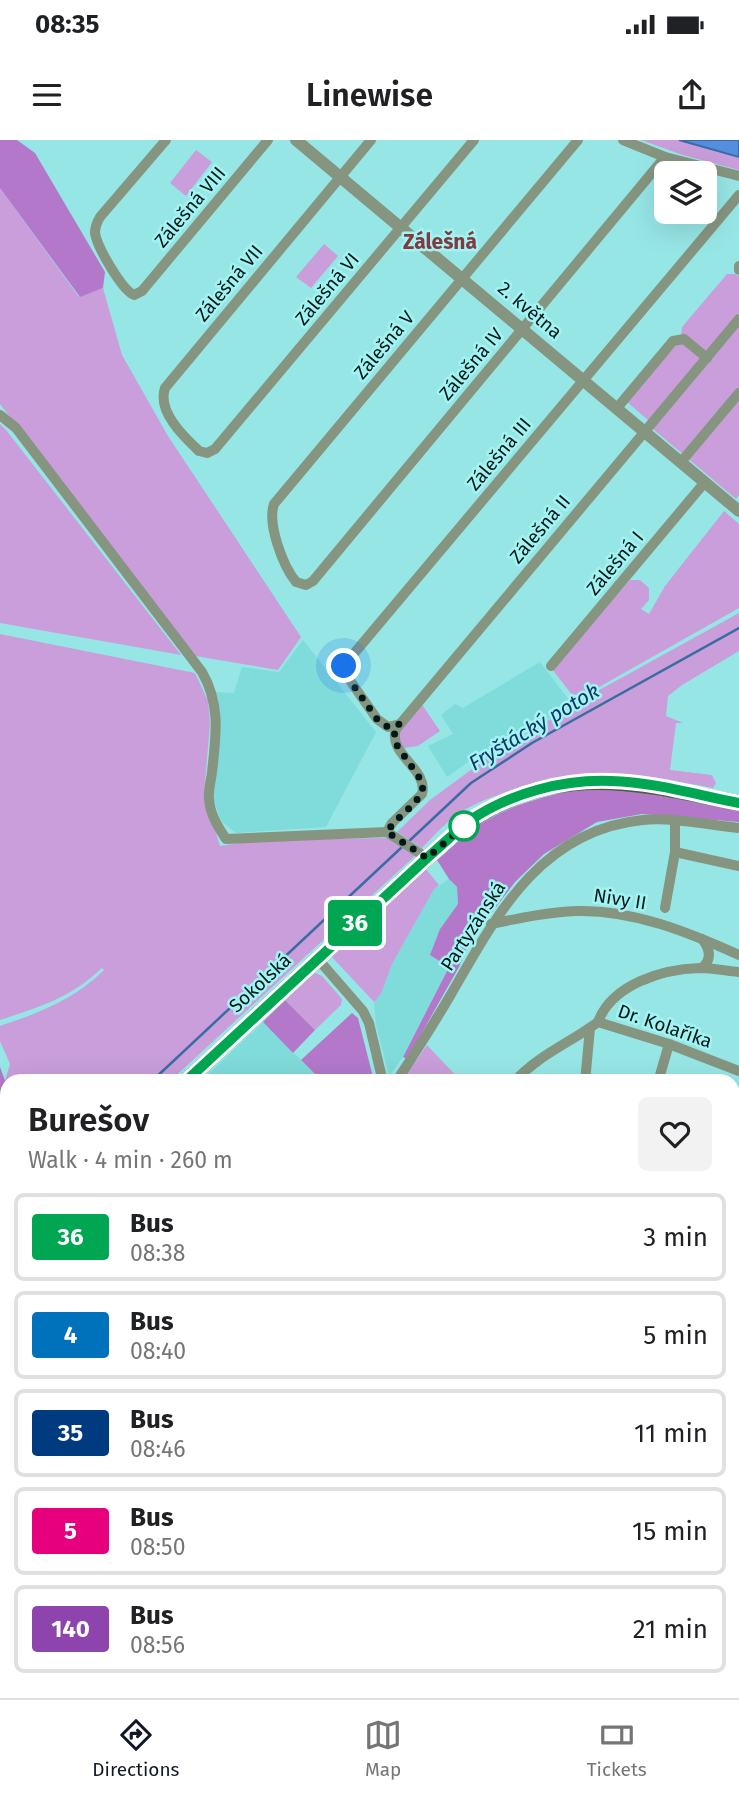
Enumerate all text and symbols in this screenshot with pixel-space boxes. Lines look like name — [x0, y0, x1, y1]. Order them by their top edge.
text: 08:35 — [35, 9, 99, 40]
icon: menu — [28, 76, 66, 114]
text: Linewise — [306, 76, 433, 114]
icon: share — [673, 76, 711, 114]
map controls — [654, 161, 717, 224]
button: layers — [654, 161, 717, 224]
street label: Zálešná VIII — [150, 162, 230, 252]
district label: Zálešná — [403, 229, 477, 255]
street label: Zálešná VII — [190, 240, 268, 326]
street label: Zálešná VI — [290, 248, 364, 330]
street label: 2. května — [493, 277, 567, 343]
street label: Zálešná V — [349, 306, 419, 384]
street label: Zálešná IV — [434, 323, 508, 405]
street label: Zálešná III — [462, 413, 536, 495]
street label: Zálešná II — [505, 490, 575, 568]
street label: Zálešná I — [582, 526, 648, 600]
your location — [326, 648, 361, 683]
water label: Fryštácký potok — [464, 678, 604, 776]
unlabelled marker — [449, 811, 479, 841]
street label: Partyzánská — [436, 877, 510, 975]
street label: Nivy II — [592, 883, 648, 915]
line badge: 36 — [324, 900, 386, 946]
text: 36 — [342, 909, 368, 937]
street label: Sokolská — [224, 949, 296, 1017]
street label: Dr. Kolaříka — [615, 999, 715, 1053]
button: heart — [638, 1097, 712, 1171]
text: Burešov — [28, 1100, 149, 1140]
text: Walk · 4 min · 260 m — [28, 1146, 233, 1174]
text: Bus — [130, 1208, 173, 1239]
text: 3 min — [643, 1222, 708, 1253]
text: 36 — [57, 1223, 84, 1251]
text: 08:38 — [130, 1239, 185, 1267]
text: Bus — [130, 1306, 173, 1337]
text: 5 min — [643, 1320, 708, 1351]
text: 4 — [64, 1321, 77, 1349]
text: 08:40 — [130, 1337, 186, 1365]
text: Bus — [130, 1404, 173, 1435]
text: 11 min — [634, 1418, 708, 1449]
text: 35 — [58, 1419, 83, 1447]
text: 08:46 — [130, 1435, 185, 1463]
text: Bus — [130, 1502, 173, 1533]
text: 15 min — [632, 1516, 708, 1547]
text: 5 — [64, 1517, 77, 1545]
text: 08:50 — [130, 1533, 185, 1561]
text: Bus — [130, 1600, 173, 1631]
text: 21 min — [633, 1614, 708, 1645]
text: 140 — [51, 1615, 90, 1643]
text: 08:56 — [130, 1631, 185, 1659]
tab: Directions — [92, 1716, 179, 1781]
tab: Map — [364, 1716, 402, 1781]
tab: Tickets — [587, 1716, 647, 1781]

